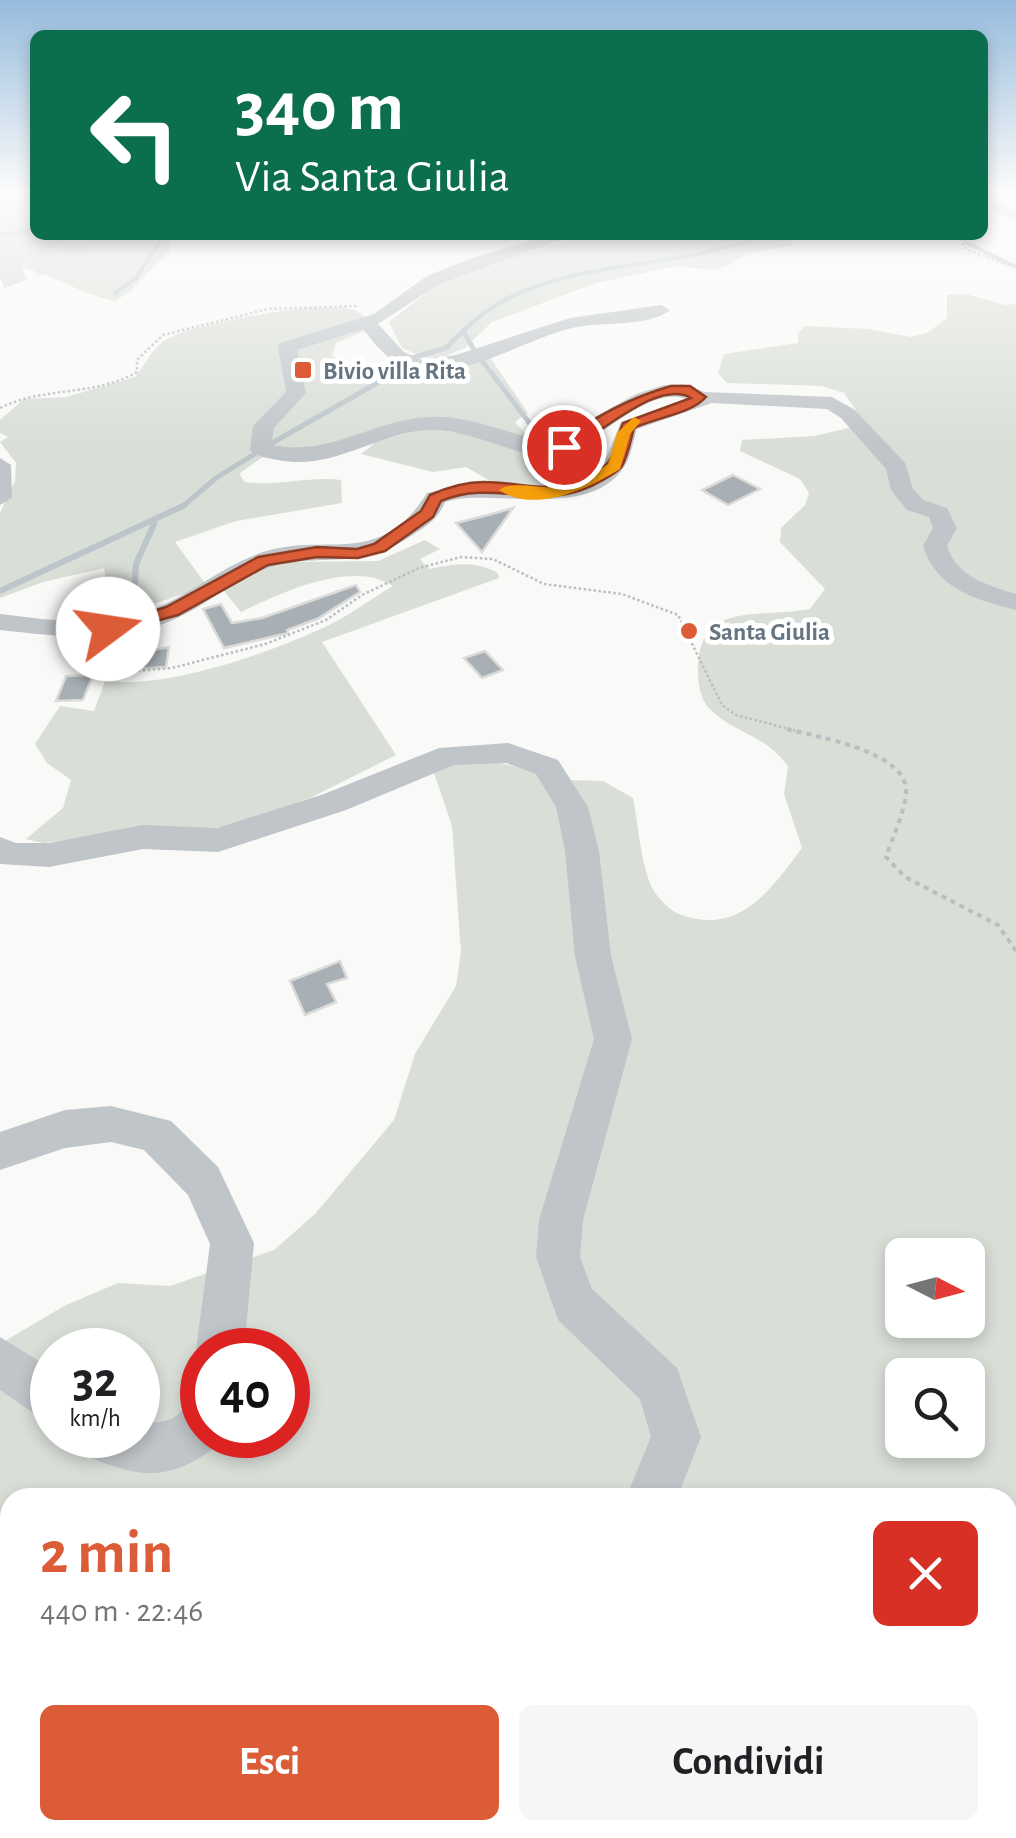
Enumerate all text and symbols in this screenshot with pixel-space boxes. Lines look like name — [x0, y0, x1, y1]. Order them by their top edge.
icon: left — [70, 70, 200, 200]
text: 340 m — [235, 73, 404, 143]
text: Via Santa Giulia — [235, 155, 510, 200]
marker: Bivio villa Rita — [292, 359, 314, 381]
place label: Bivio villa Rita — [323, 359, 466, 384]
pin — [522, 405, 607, 490]
icon: arrive — [537, 420, 592, 475]
position arrow — [56, 577, 160, 681]
marker: Santa Giulia — [678, 620, 700, 642]
place label: Santa Giulia — [709, 620, 830, 645]
north arrow — [885, 1238, 985, 1338]
map controls — [885, 1238, 985, 1458]
speed limit sign: 40 — [180, 1328, 310, 1458]
text: 32 — [72, 1356, 118, 1406]
button: search — [885, 1358, 985, 1458]
text: km/h — [69, 1406, 121, 1431]
button: close — [873, 1521, 978, 1626]
text: 2 min — [40, 1524, 173, 1584]
text: 440 m · 22:46 — [40, 1595, 203, 1627]
button: Esci — [40, 1705, 499, 1820]
button: Condividi — [519, 1705, 978, 1820]

